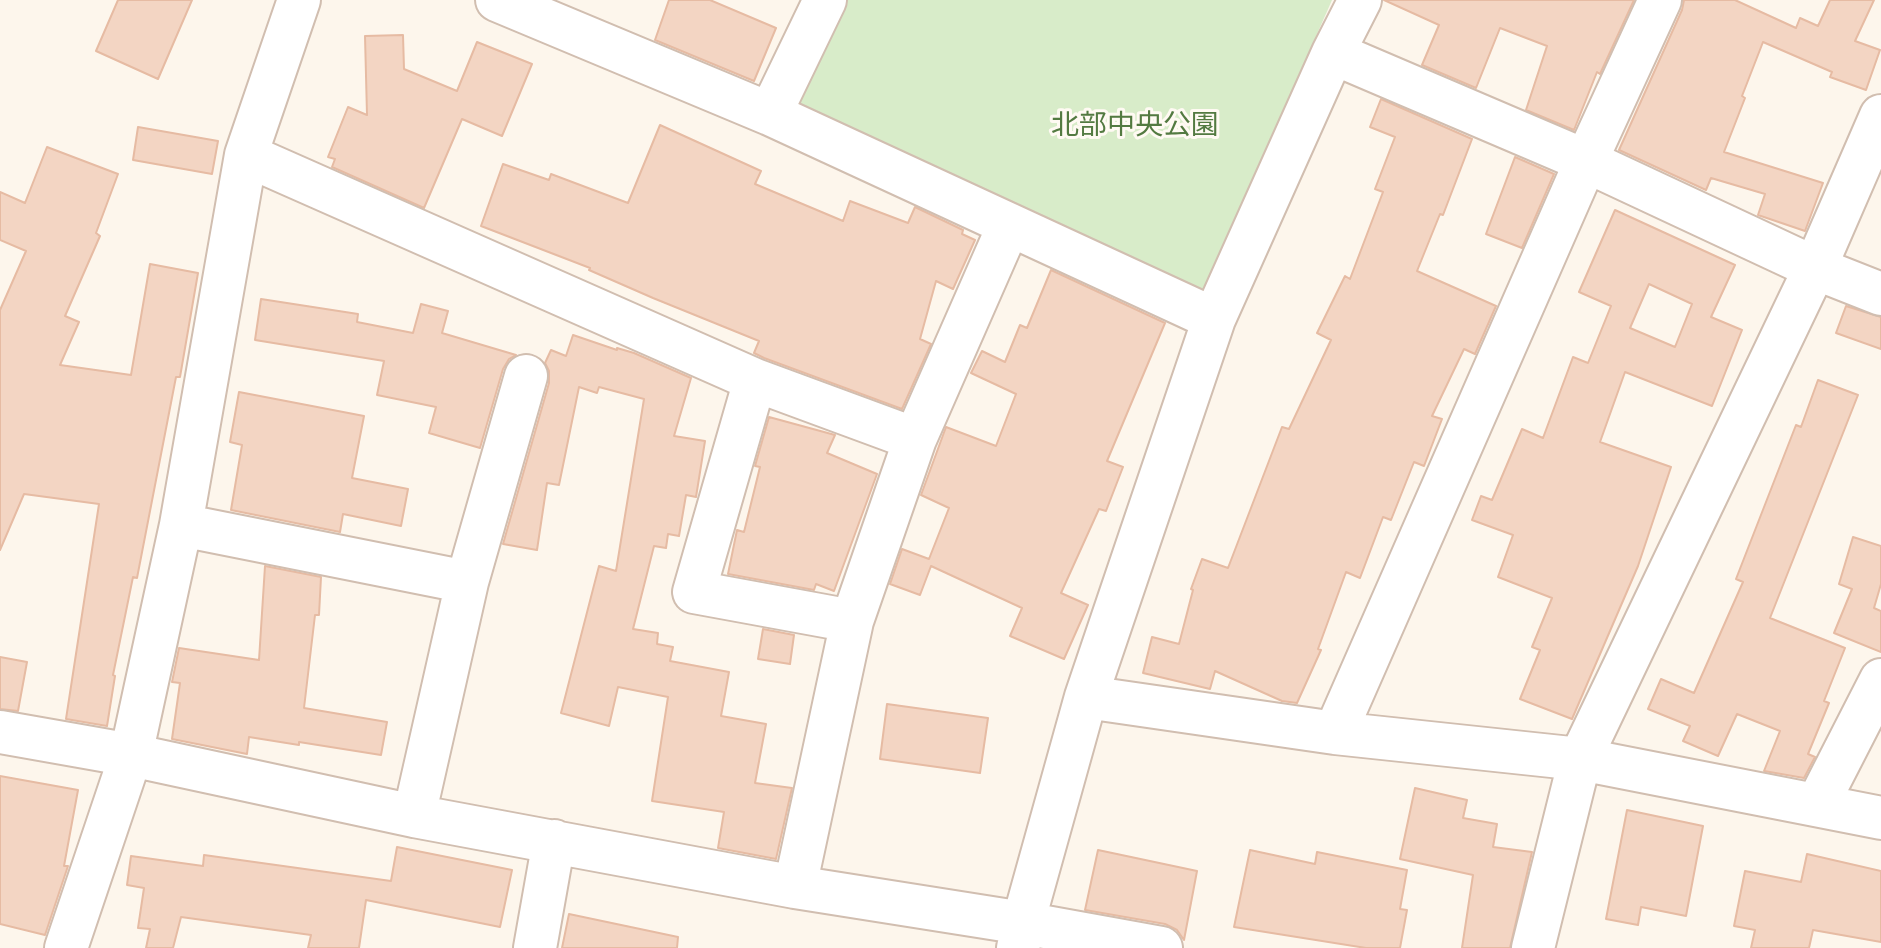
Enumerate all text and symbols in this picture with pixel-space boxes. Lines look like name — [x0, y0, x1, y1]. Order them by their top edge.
park label: 北部中央公園 — [1051, 110, 1219, 144]

